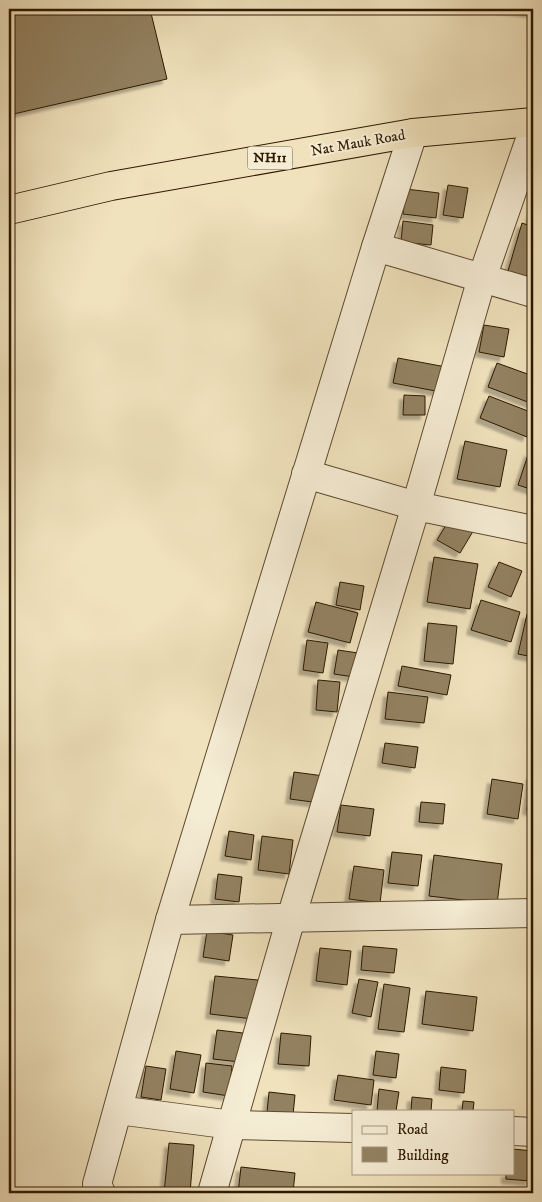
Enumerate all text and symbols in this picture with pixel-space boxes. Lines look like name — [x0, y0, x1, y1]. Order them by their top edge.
street label: Nat Mauk Road — [309, 125, 407, 161]
road number: NH11 — [248, 146, 292, 170]
legend — [352, 1110, 514, 1174]
text: Road — [397, 1120, 429, 1139]
text: Building — [397, 1146, 449, 1165]

